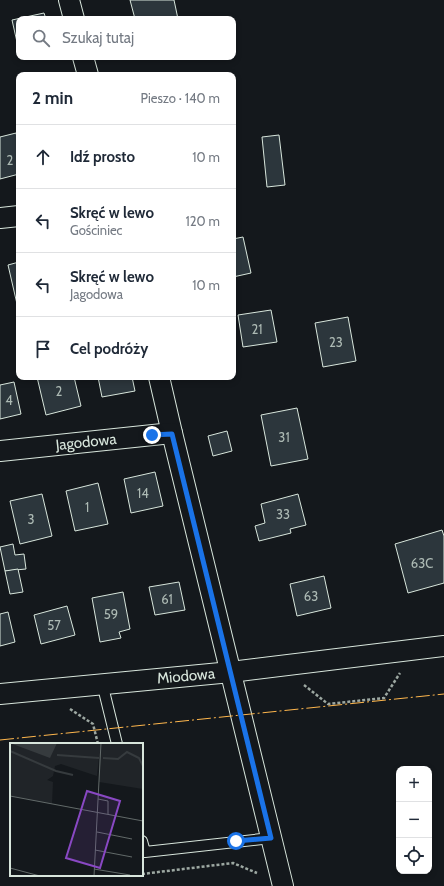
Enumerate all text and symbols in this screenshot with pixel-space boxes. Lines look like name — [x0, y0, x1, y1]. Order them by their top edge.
search box — [16, 16, 236, 60]
icon: search — [30, 27, 52, 49]
text: Szukaj tutaj — [62, 29, 134, 47]
text: 2 min — [32, 88, 73, 108]
text: Pieszo · 140 m — [141, 90, 220, 106]
icon: ahead — [32, 146, 54, 168]
text: Idź prosto — [70, 148, 135, 166]
text: 10 m — [192, 149, 220, 165]
house number: 2 — [7, 152, 14, 168]
text: Skręć w lewo — [70, 204, 154, 222]
icon: left — [32, 210, 54, 232]
text: 120 m — [186, 213, 220, 229]
text: Gościniec — [70, 222, 122, 238]
text: Skręć w lewo — [70, 268, 154, 286]
icon: left — [32, 274, 54, 296]
text: 10 m — [192, 277, 220, 293]
text: Jagodowa — [70, 286, 123, 302]
house number: 21 — [251, 321, 263, 337]
house number: 23 — [329, 334, 343, 350]
icon: arrive — [32, 338, 54, 360]
text: Cel podróży — [70, 340, 148, 358]
house number: 2 — [56, 383, 63, 399]
house number: 4 — [5, 392, 13, 408]
route end — [143, 426, 161, 444]
house number: 31 — [278, 429, 290, 445]
street label: Jagodowa — [54, 430, 118, 454]
house number: 14 — [137, 485, 149, 501]
house number: 1 — [85, 499, 89, 515]
house number: 33 — [276, 506, 290, 522]
house number: 3 — [27, 511, 35, 527]
house number: 63C — [411, 555, 433, 571]
house number: 63 — [304, 588, 318, 604]
house number: 61 — [161, 591, 173, 607]
house number: 59 — [104, 606, 118, 622]
house number: 57 — [47, 617, 61, 633]
street label: Miodowa — [156, 664, 216, 687]
inset map — [10, 743, 143, 876]
map controls — [396, 766, 432, 874]
button: + — [396, 766, 432, 802]
button: − — [396, 802, 432, 838]
route start — [227, 832, 245, 850]
button: locate — [396, 838, 432, 874]

